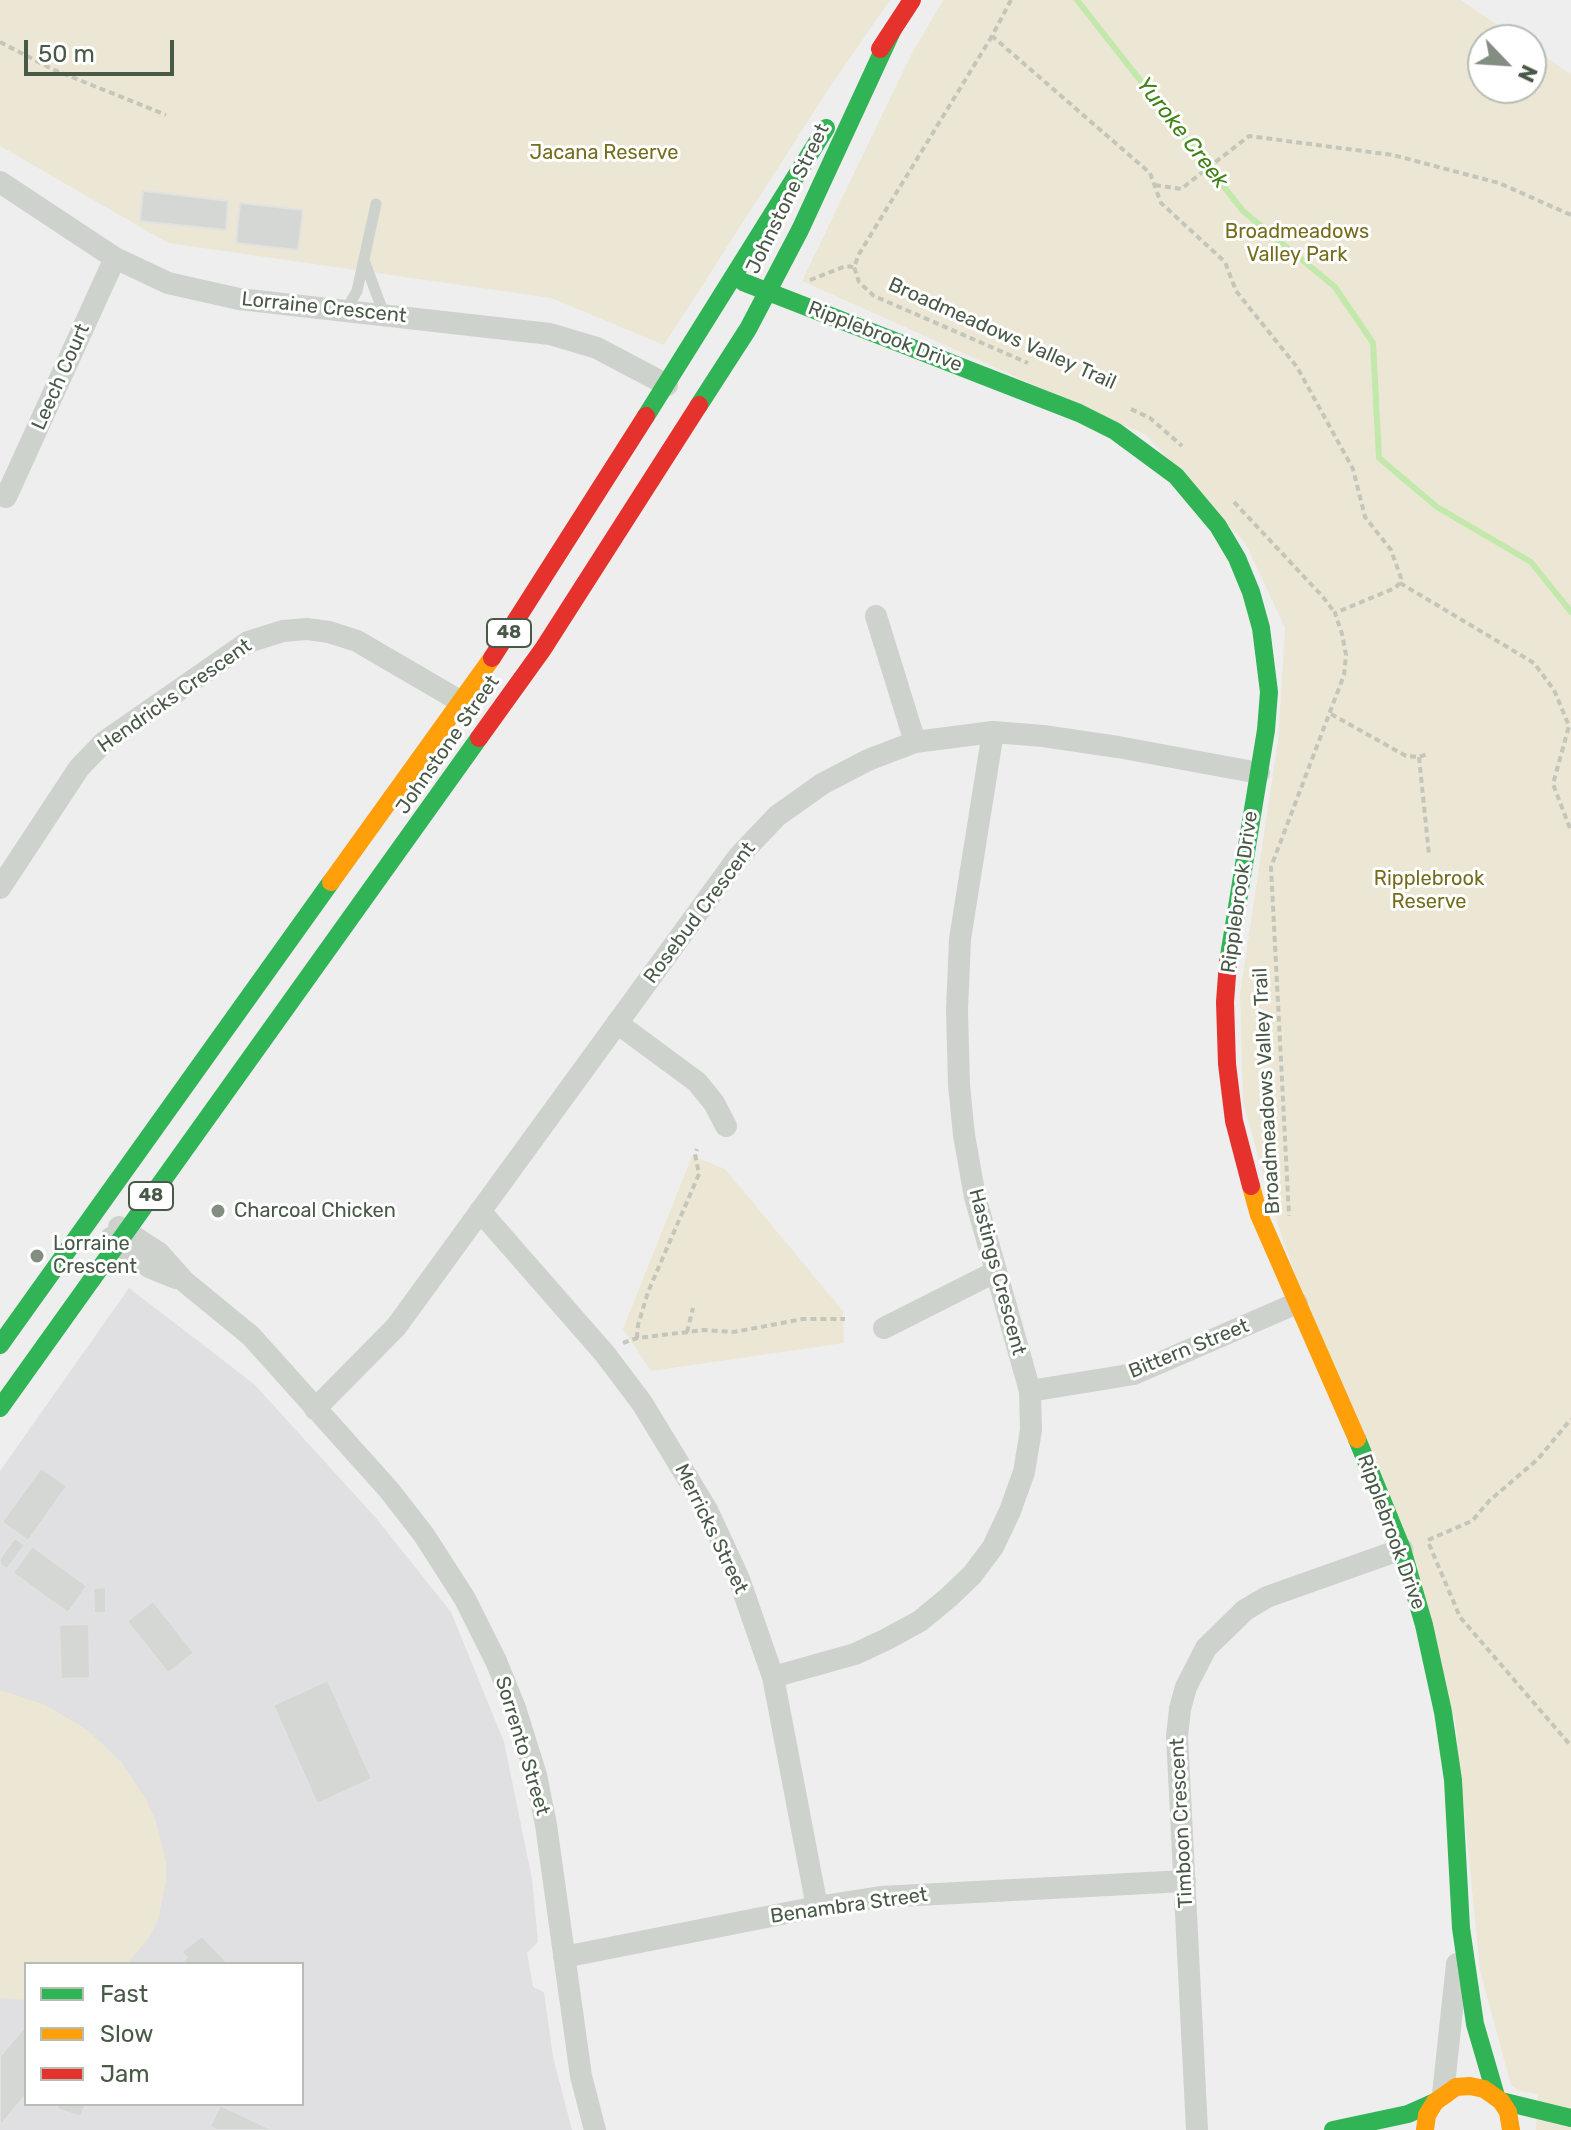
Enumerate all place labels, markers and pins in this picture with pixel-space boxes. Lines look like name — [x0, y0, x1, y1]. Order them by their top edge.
place label: Charcoal Chicken — [234, 1199, 396, 1223]
marker: Charcoal Chicken — [209, 1202, 227, 1220]
place label: Lorraine Crescent — [53, 1232, 137, 1279]
marker: Lorraine Crescent — [28, 1247, 46, 1265]

